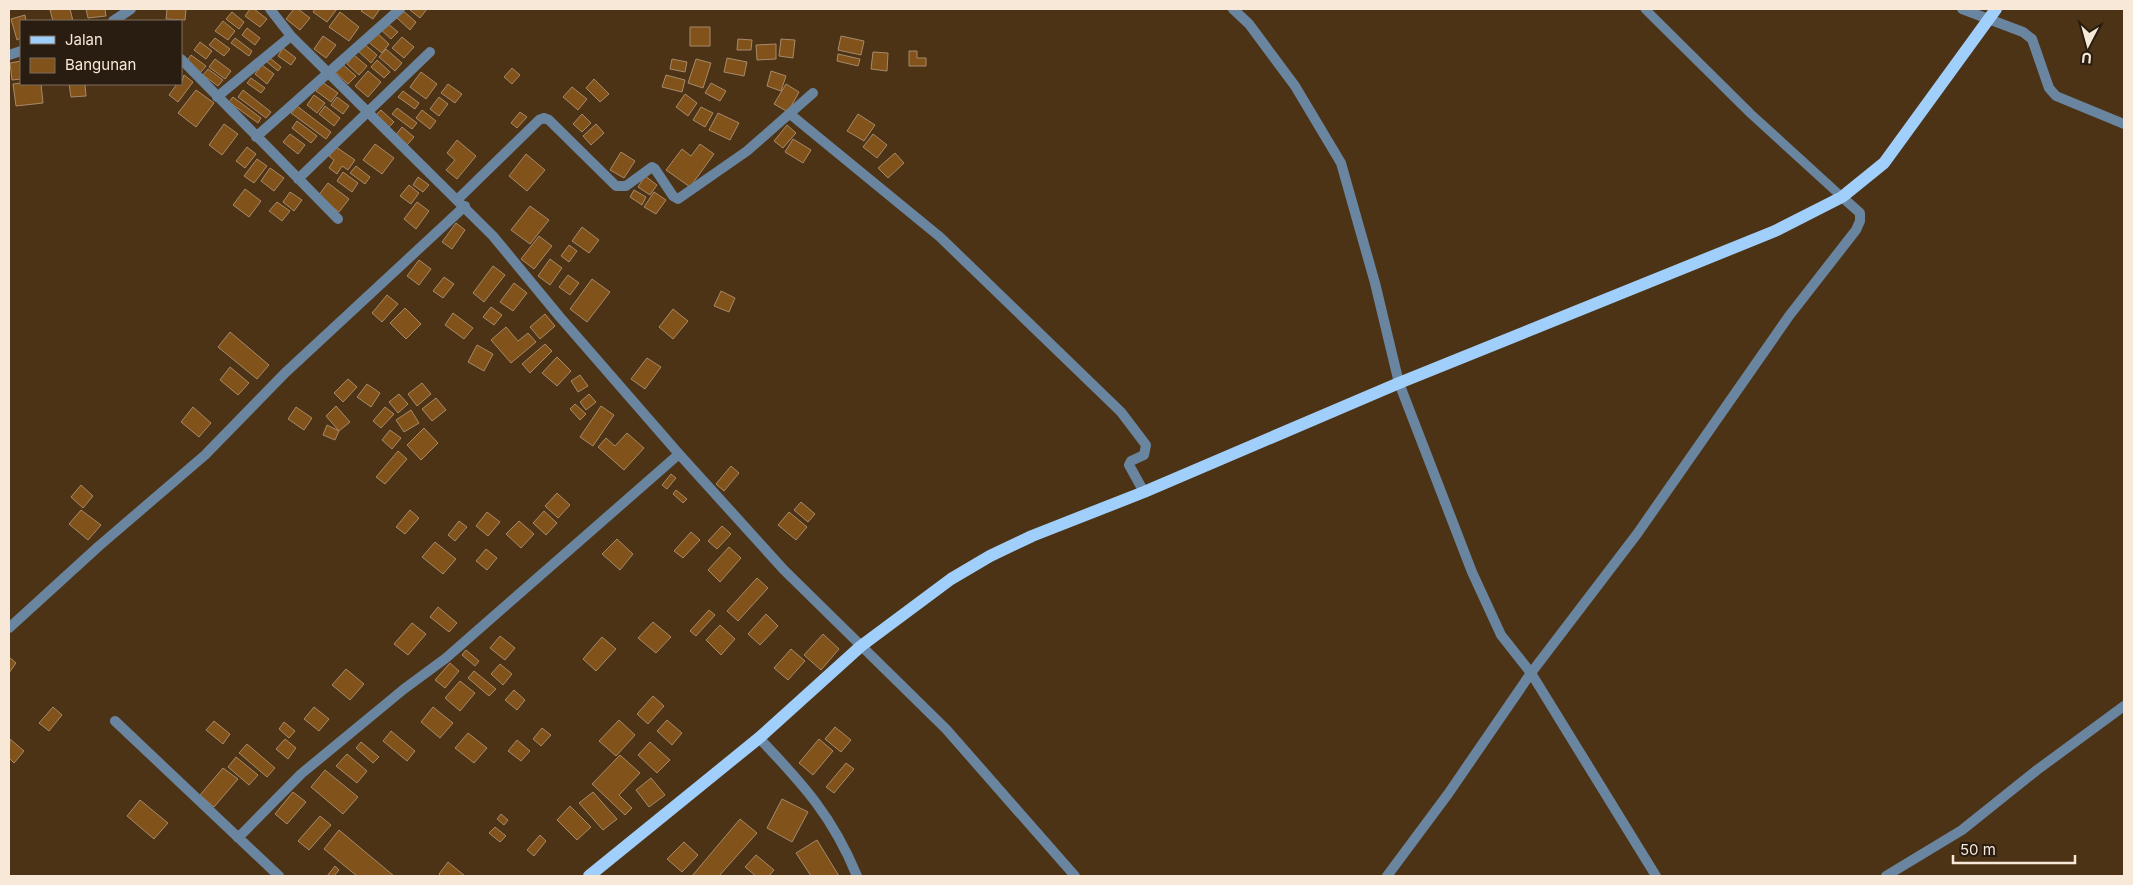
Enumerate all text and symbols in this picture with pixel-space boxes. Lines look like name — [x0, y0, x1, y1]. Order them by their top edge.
legend — [20, 20, 182, 85]
north arrow — [2063, 20, 2113, 70]
text: Jalan — [65, 30, 103, 49]
text: U — [2081, 49, 2093, 67]
text: Bangunan — [65, 55, 136, 74]
scale bar — [1953, 832, 2076, 864]
text: 50 m — [1960, 840, 1996, 859]

